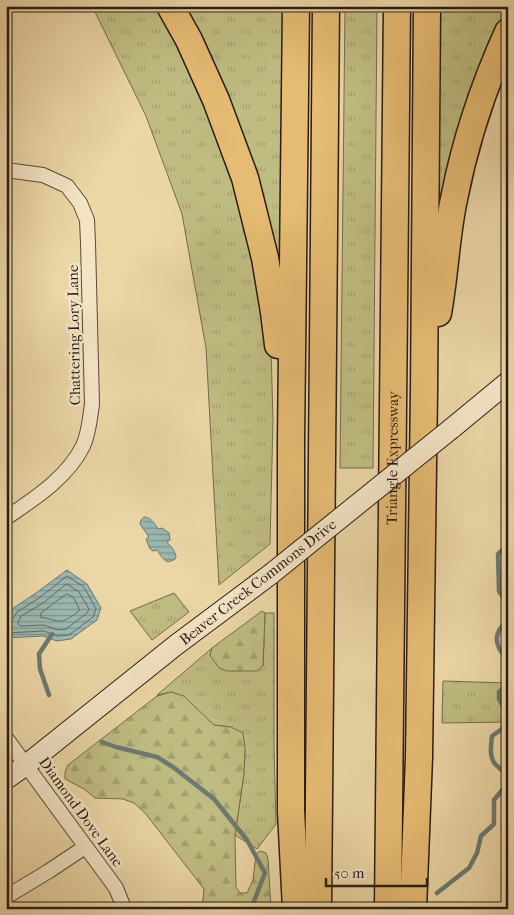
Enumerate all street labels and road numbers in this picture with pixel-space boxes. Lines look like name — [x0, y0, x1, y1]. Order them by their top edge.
street label: Chattering Lory Lane — [64, 264, 84, 405]
street label: Triangle Expressway — [383, 390, 402, 525]
street label: Beaver Creek Commons Drive — [176, 515, 341, 649]
street label: Diamond Dove Lane — [35, 754, 127, 871]

